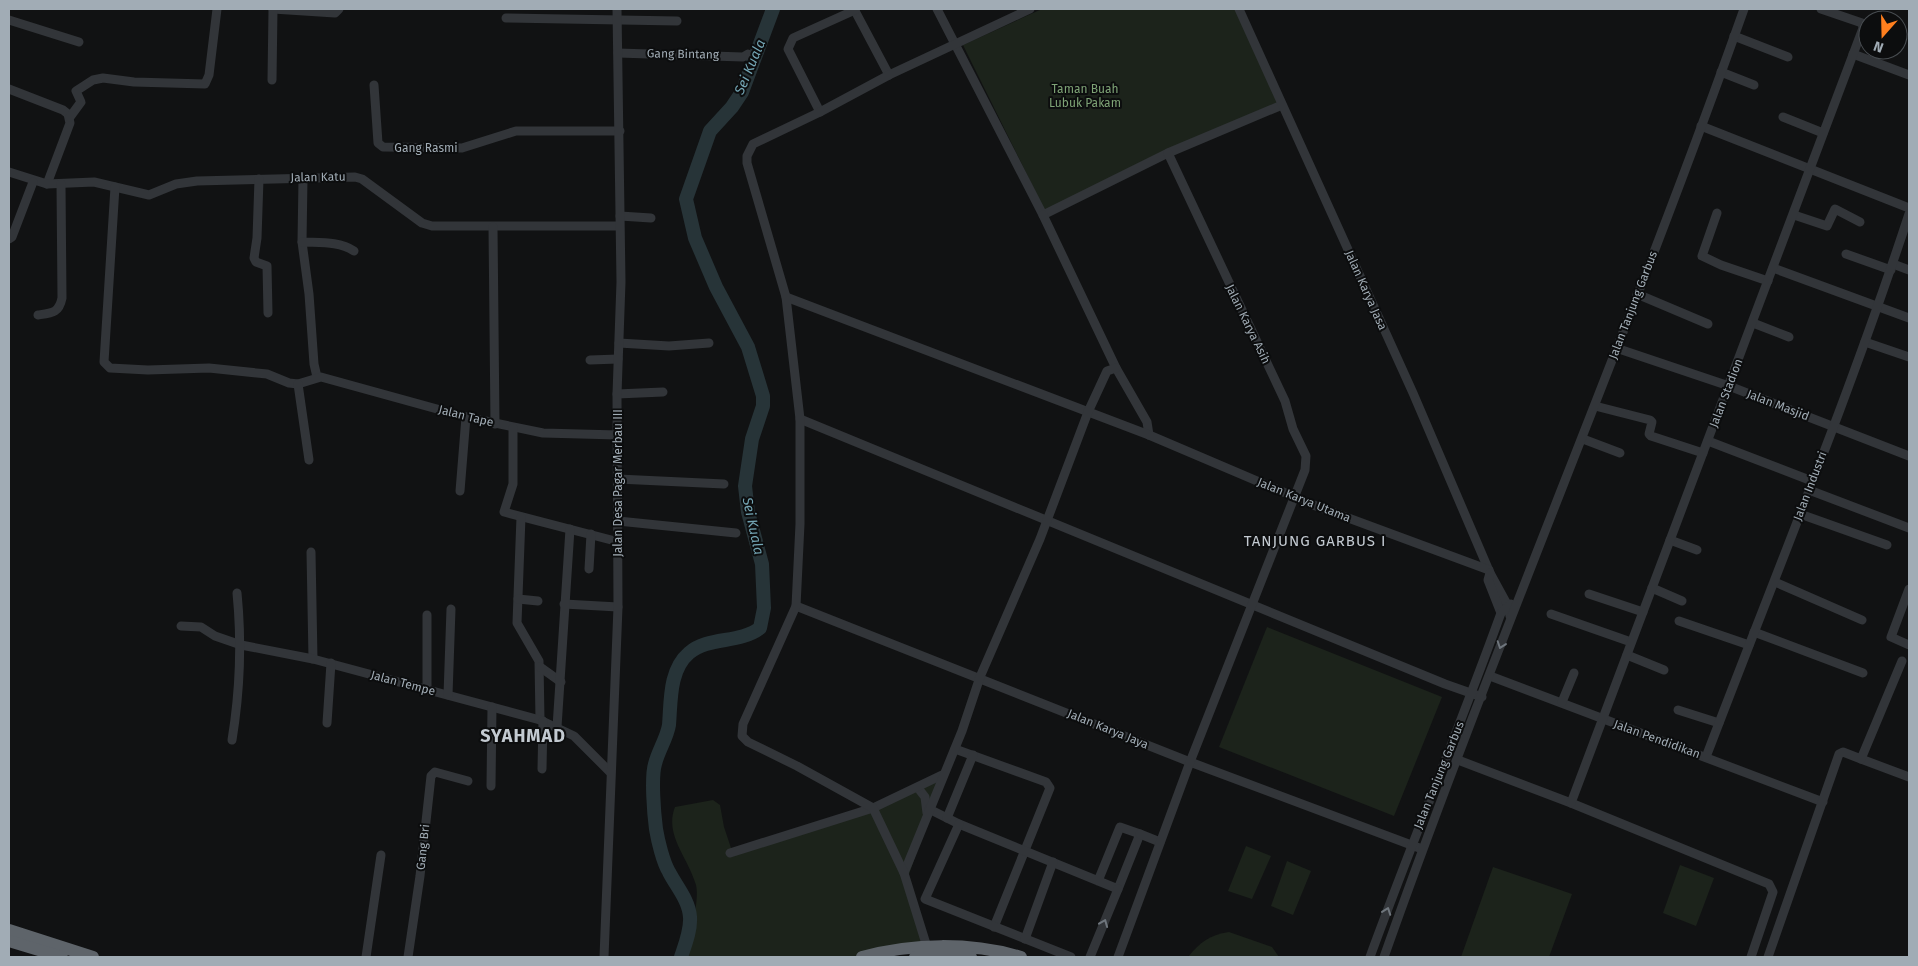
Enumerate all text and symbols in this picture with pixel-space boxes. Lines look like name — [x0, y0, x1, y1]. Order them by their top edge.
north arrow — [1858, 10, 1908, 60]
water label: Sei Kuala — [730, 37, 769, 98]
text: N — [1871, 37, 1886, 56]
street label: Gang Bintang — [647, 46, 720, 62]
park label: Taman Buah Lubuk Pakam — [1049, 82, 1121, 110]
street label: Gang Rasmi — [394, 141, 458, 155]
street label: Jalan Katu — [290, 170, 346, 184]
street label: Jalan Karya Jasa — [1342, 248, 1390, 332]
street label: Jalan Tanjung Garbus — [1606, 249, 1660, 361]
street label: Jalan Karya Asih — [1223, 282, 1273, 366]
street label: Jalan Stadion — [1707, 357, 1745, 429]
street label: Jalan Masjid — [1745, 387, 1811, 423]
street label: Jalan Tape — [437, 402, 495, 430]
street label: Jalan Desa Pagar Merbau III — [611, 409, 625, 557]
street label: Jalan Industri — [1790, 449, 1830, 523]
street label: Jalan Karya Utama — [1255, 475, 1353, 525]
water label: Sei Kuala — [738, 495, 767, 556]
district label: TANJUNG GARBUS I — [1244, 532, 1386, 550]
one-way arrow — [1497, 640, 1507, 649]
street label: Jalan Tempe — [369, 668, 437, 698]
street label: Jalan Karya Jaya — [1065, 706, 1151, 752]
street label: Jalan Pendidikan — [1612, 717, 1702, 761]
street label: Jalan Tanjung Garbus — [1411, 719, 1467, 831]
district label: SYAHMAD — [480, 725, 566, 747]
street label: Gang Bri — [414, 823, 432, 871]
one-way arrow — [1381, 908, 1391, 916]
one-way arrow — [1098, 919, 1109, 928]

